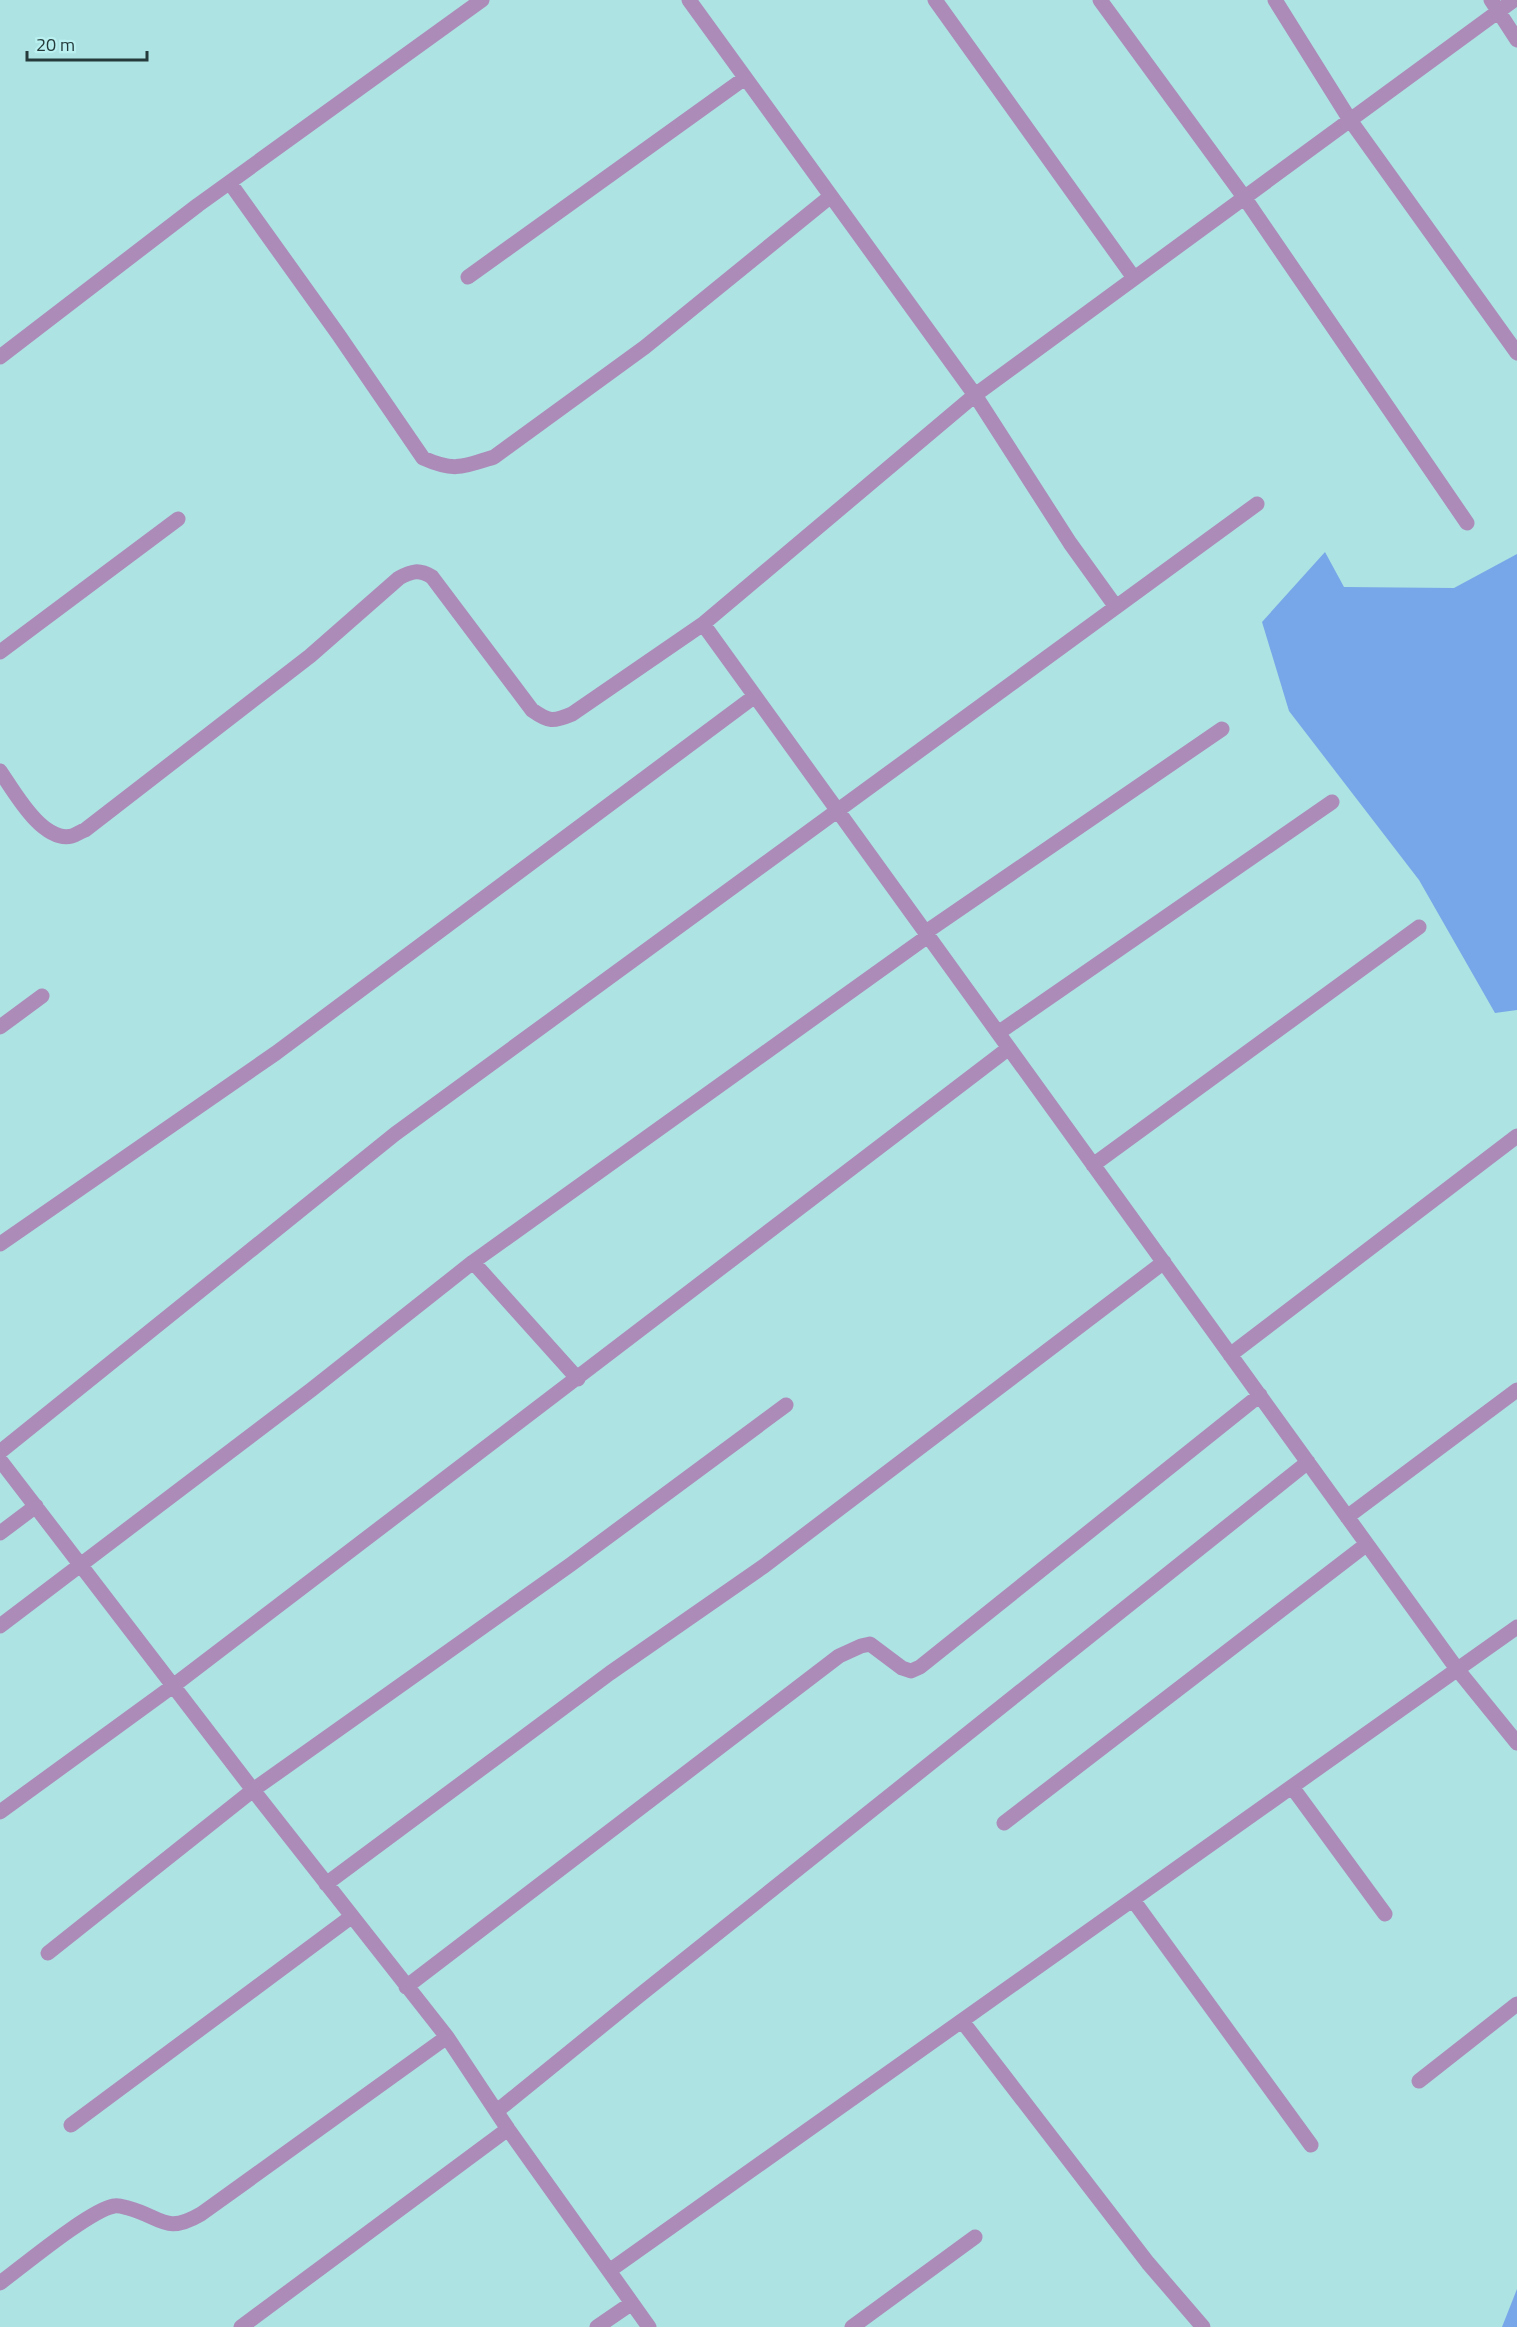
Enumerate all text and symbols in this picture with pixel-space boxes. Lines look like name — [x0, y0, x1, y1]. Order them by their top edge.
scale bar — [27, 24, 147, 62]
text: 20 m — [36, 31, 75, 58]

